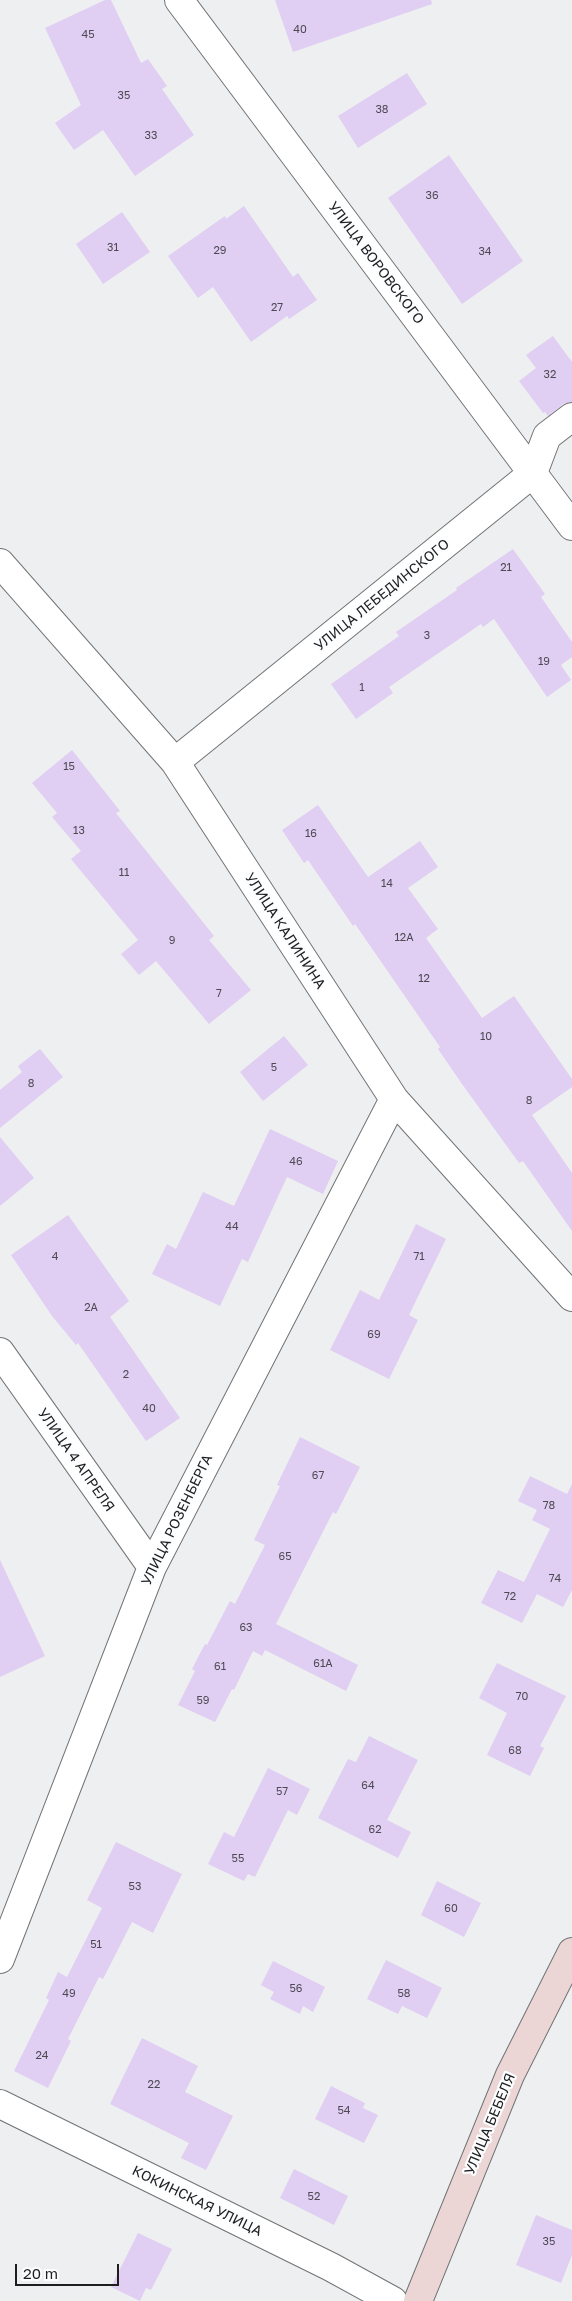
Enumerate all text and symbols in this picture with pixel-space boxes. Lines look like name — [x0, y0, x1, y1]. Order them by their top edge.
house number: 40 — [293, 23, 307, 37]
house number: 45 — [81, 28, 95, 42]
house number: 35 — [118, 89, 130, 103]
house number: 38 — [375, 103, 389, 117]
house number: 33 — [145, 129, 157, 143]
house number: 36 — [425, 189, 439, 203]
street label: УЛИЦА ВОРОВСКОГО — [324, 198, 428, 328]
house number: 31 — [107, 241, 119, 255]
house number: 29 — [213, 244, 227, 258]
house number: 34 — [478, 245, 492, 259]
house number: 27 — [271, 301, 283, 315]
house number: 32 — [544, 368, 556, 382]
street label: УЛИЦА ЛЕБЕДИНСКОГО — [311, 535, 453, 655]
house number: 21 — [500, 561, 512, 575]
house number: 3 — [424, 629, 430, 643]
house number: 19 — [538, 655, 550, 669]
house number: 1 — [359, 681, 365, 695]
house number: 15 — [63, 760, 75, 774]
house number: 13 — [73, 824, 85, 838]
house number: 16 — [305, 827, 317, 841]
house number: 11 — [119, 866, 129, 880]
street label: УЛИЦА КАЛИНИНА — [241, 870, 329, 992]
house number: 14 — [381, 877, 393, 891]
house number: 12А — [394, 931, 414, 945]
house number: 9 — [169, 934, 175, 948]
house number: 12 — [418, 972, 430, 986]
house number: 7 — [216, 987, 222, 1001]
house number: 10 — [480, 1030, 492, 1044]
house number: 5 — [271, 1061, 277, 1075]
house number: 8 — [28, 1077, 34, 1091]
house number: 8 — [526, 1094, 532, 1108]
house number: 46 — [289, 1155, 303, 1169]
house number: 44 — [225, 1220, 239, 1234]
house number: 4 — [52, 1250, 58, 1264]
house number: 71 — [413, 1250, 425, 1264]
house number: 2А — [84, 1301, 98, 1315]
house number: 69 — [367, 1328, 381, 1342]
house number: 2 — [123, 1368, 129, 1382]
house number: 40 — [142, 1402, 156, 1416]
street label: УЛИЦА 4 АПРЕЛЯ — [34, 1405, 118, 1515]
street label: УЛИЦА РОЗЕНБЕРГА — [138, 1452, 216, 1588]
house number: 67 — [312, 1469, 324, 1483]
house number: 78 — [543, 1499, 555, 1513]
house number: 65 — [278, 1550, 292, 1564]
house number: 74 — [549, 1572, 561, 1586]
house number: 72 — [504, 1590, 516, 1604]
house number: 63 — [239, 1621, 253, 1635]
house number: 61А — [313, 1657, 333, 1671]
house number: 61 — [214, 1660, 226, 1674]
house number: 70 — [516, 1690, 528, 1704]
house number: 59 — [196, 1694, 210, 1708]
house number: 68 — [508, 1744, 522, 1758]
house number: 64 — [361, 1779, 375, 1793]
house number: 57 — [276, 1785, 288, 1799]
house number: 62 — [368, 1823, 382, 1837]
house number: 55 — [232, 1852, 244, 1866]
house number: 53 — [129, 1880, 141, 1894]
house number: 60 — [444, 1902, 458, 1916]
house number: 51 — [90, 1938, 102, 1952]
house number: 56 — [289, 1982, 303, 1996]
house number: 49 — [62, 1987, 76, 2001]
house number: 58 — [397, 1987, 411, 2001]
house number: 24 — [35, 2049, 49, 2063]
street label: УЛИЦА БЕБЕЛЯ — [461, 2071, 519, 2177]
house number: 22 — [148, 2078, 160, 2092]
house number: 54 — [337, 2104, 351, 2118]
street label: КОКИНСКАЯ УЛИЦА — [129, 2162, 265, 2240]
house number: 52 — [308, 2190, 320, 2204]
house number: 35 — [543, 2235, 555, 2249]
scale bar — [18, 2254, 121, 2286]
text: 20 m — [23, 2264, 58, 2282]

